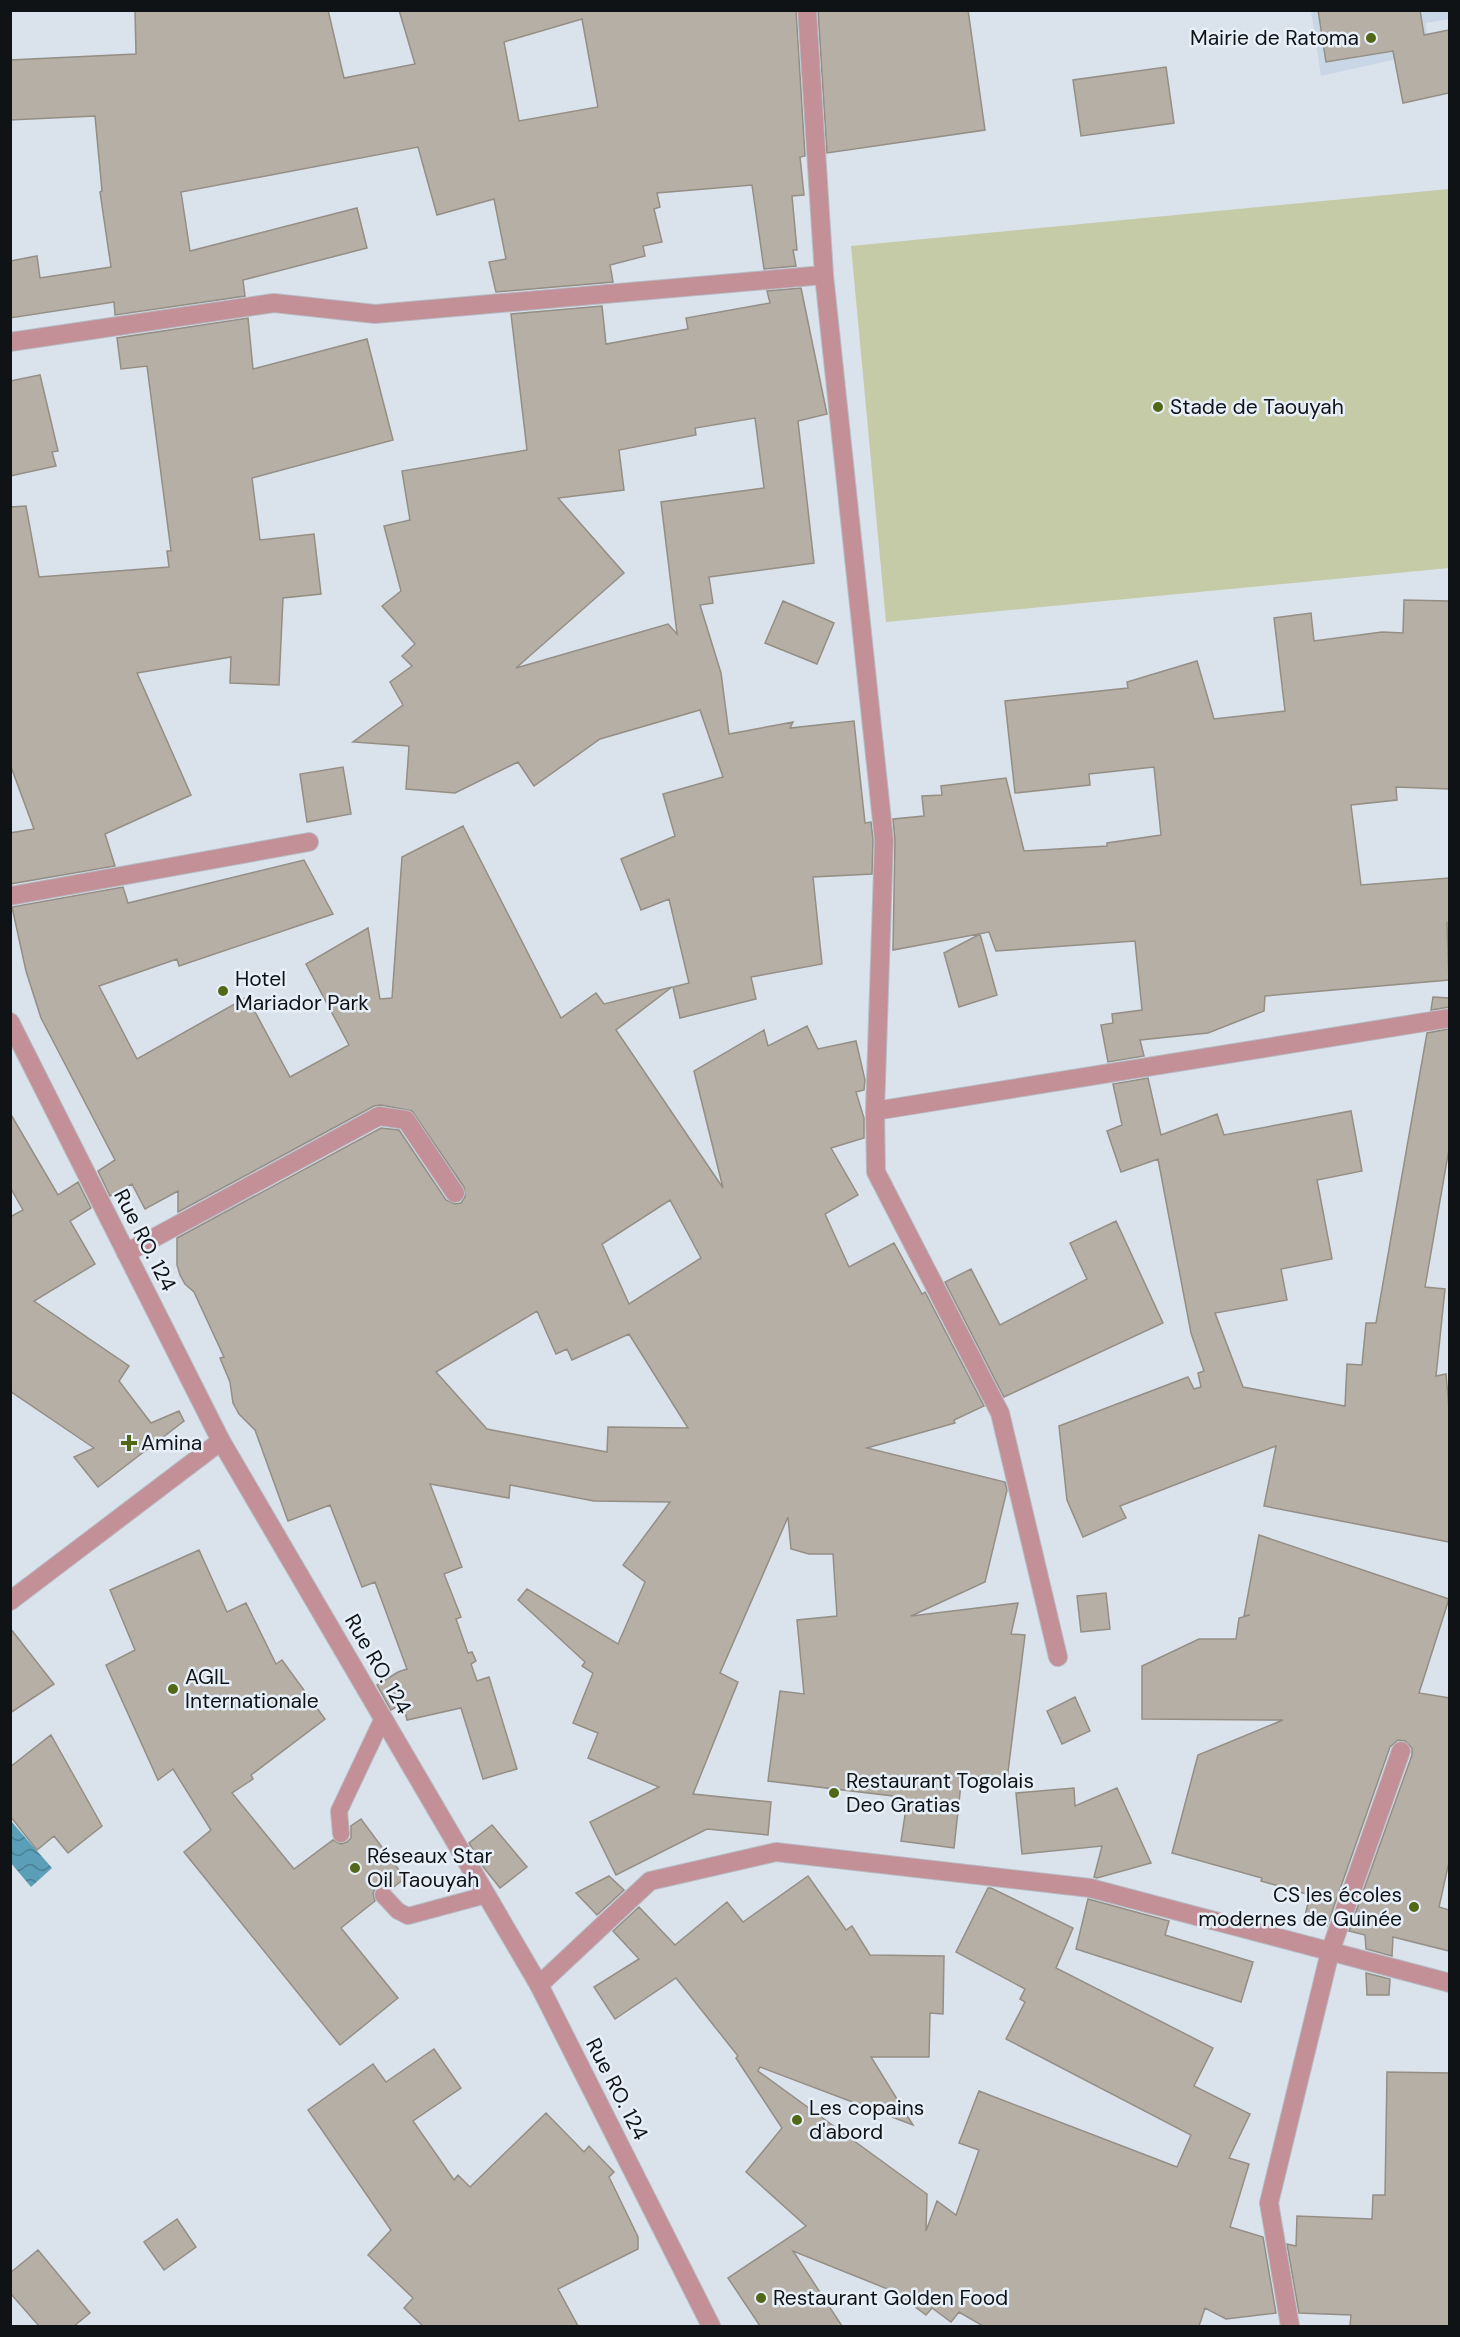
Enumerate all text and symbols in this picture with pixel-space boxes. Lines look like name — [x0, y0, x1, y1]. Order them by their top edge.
place label: Mairie de Ratoma — [1190, 24, 1359, 52]
marker: Mairie de Ratoma — [1364, 31, 1378, 45]
place label: Stade de Taouyah — [1170, 393, 1344, 421]
marker: Stade de Taouyah — [1151, 400, 1165, 414]
place label: Hotel Mariador Park — [235, 965, 369, 1017]
marker: Hotel Mariador Park — [216, 984, 230, 998]
street label: Rue RO. 124 — [107, 1184, 183, 1296]
place label: Amina — [141, 1429, 202, 1457]
marker: Amina — [122, 1436, 136, 1450]
street label: Rue RO. 124 — [338, 1609, 418, 1719]
place label: AGIL Internationale — [185, 1663, 319, 1715]
marker: AGIL Internationale — [166, 1682, 180, 1696]
place label: Restaurant Togolais Deo Gratias — [846, 1767, 1034, 1819]
marker: Restaurant Togolais Deo Gratias — [827, 1786, 841, 1800]
place label: Réseaux Star Oil Taouyah — [367, 1842, 493, 1894]
marker: Réseaux Star Oil Taouyah — [348, 1861, 362, 1875]
place label: CS les écoles modernes de Guinée — [1198, 1881, 1402, 1933]
marker: CS les écoles modernes de Guinée — [1407, 1900, 1421, 1914]
street label: Rue RO. 124 — [579, 2033, 655, 2145]
place label: Les copains d'abord — [809, 2094, 924, 2146]
marker: Les copains d'abord — [790, 2113, 804, 2127]
place label: Restaurant Golden Food — [773, 2284, 1008, 2312]
marker: Restaurant Golden Food — [754, 2291, 768, 2305]

